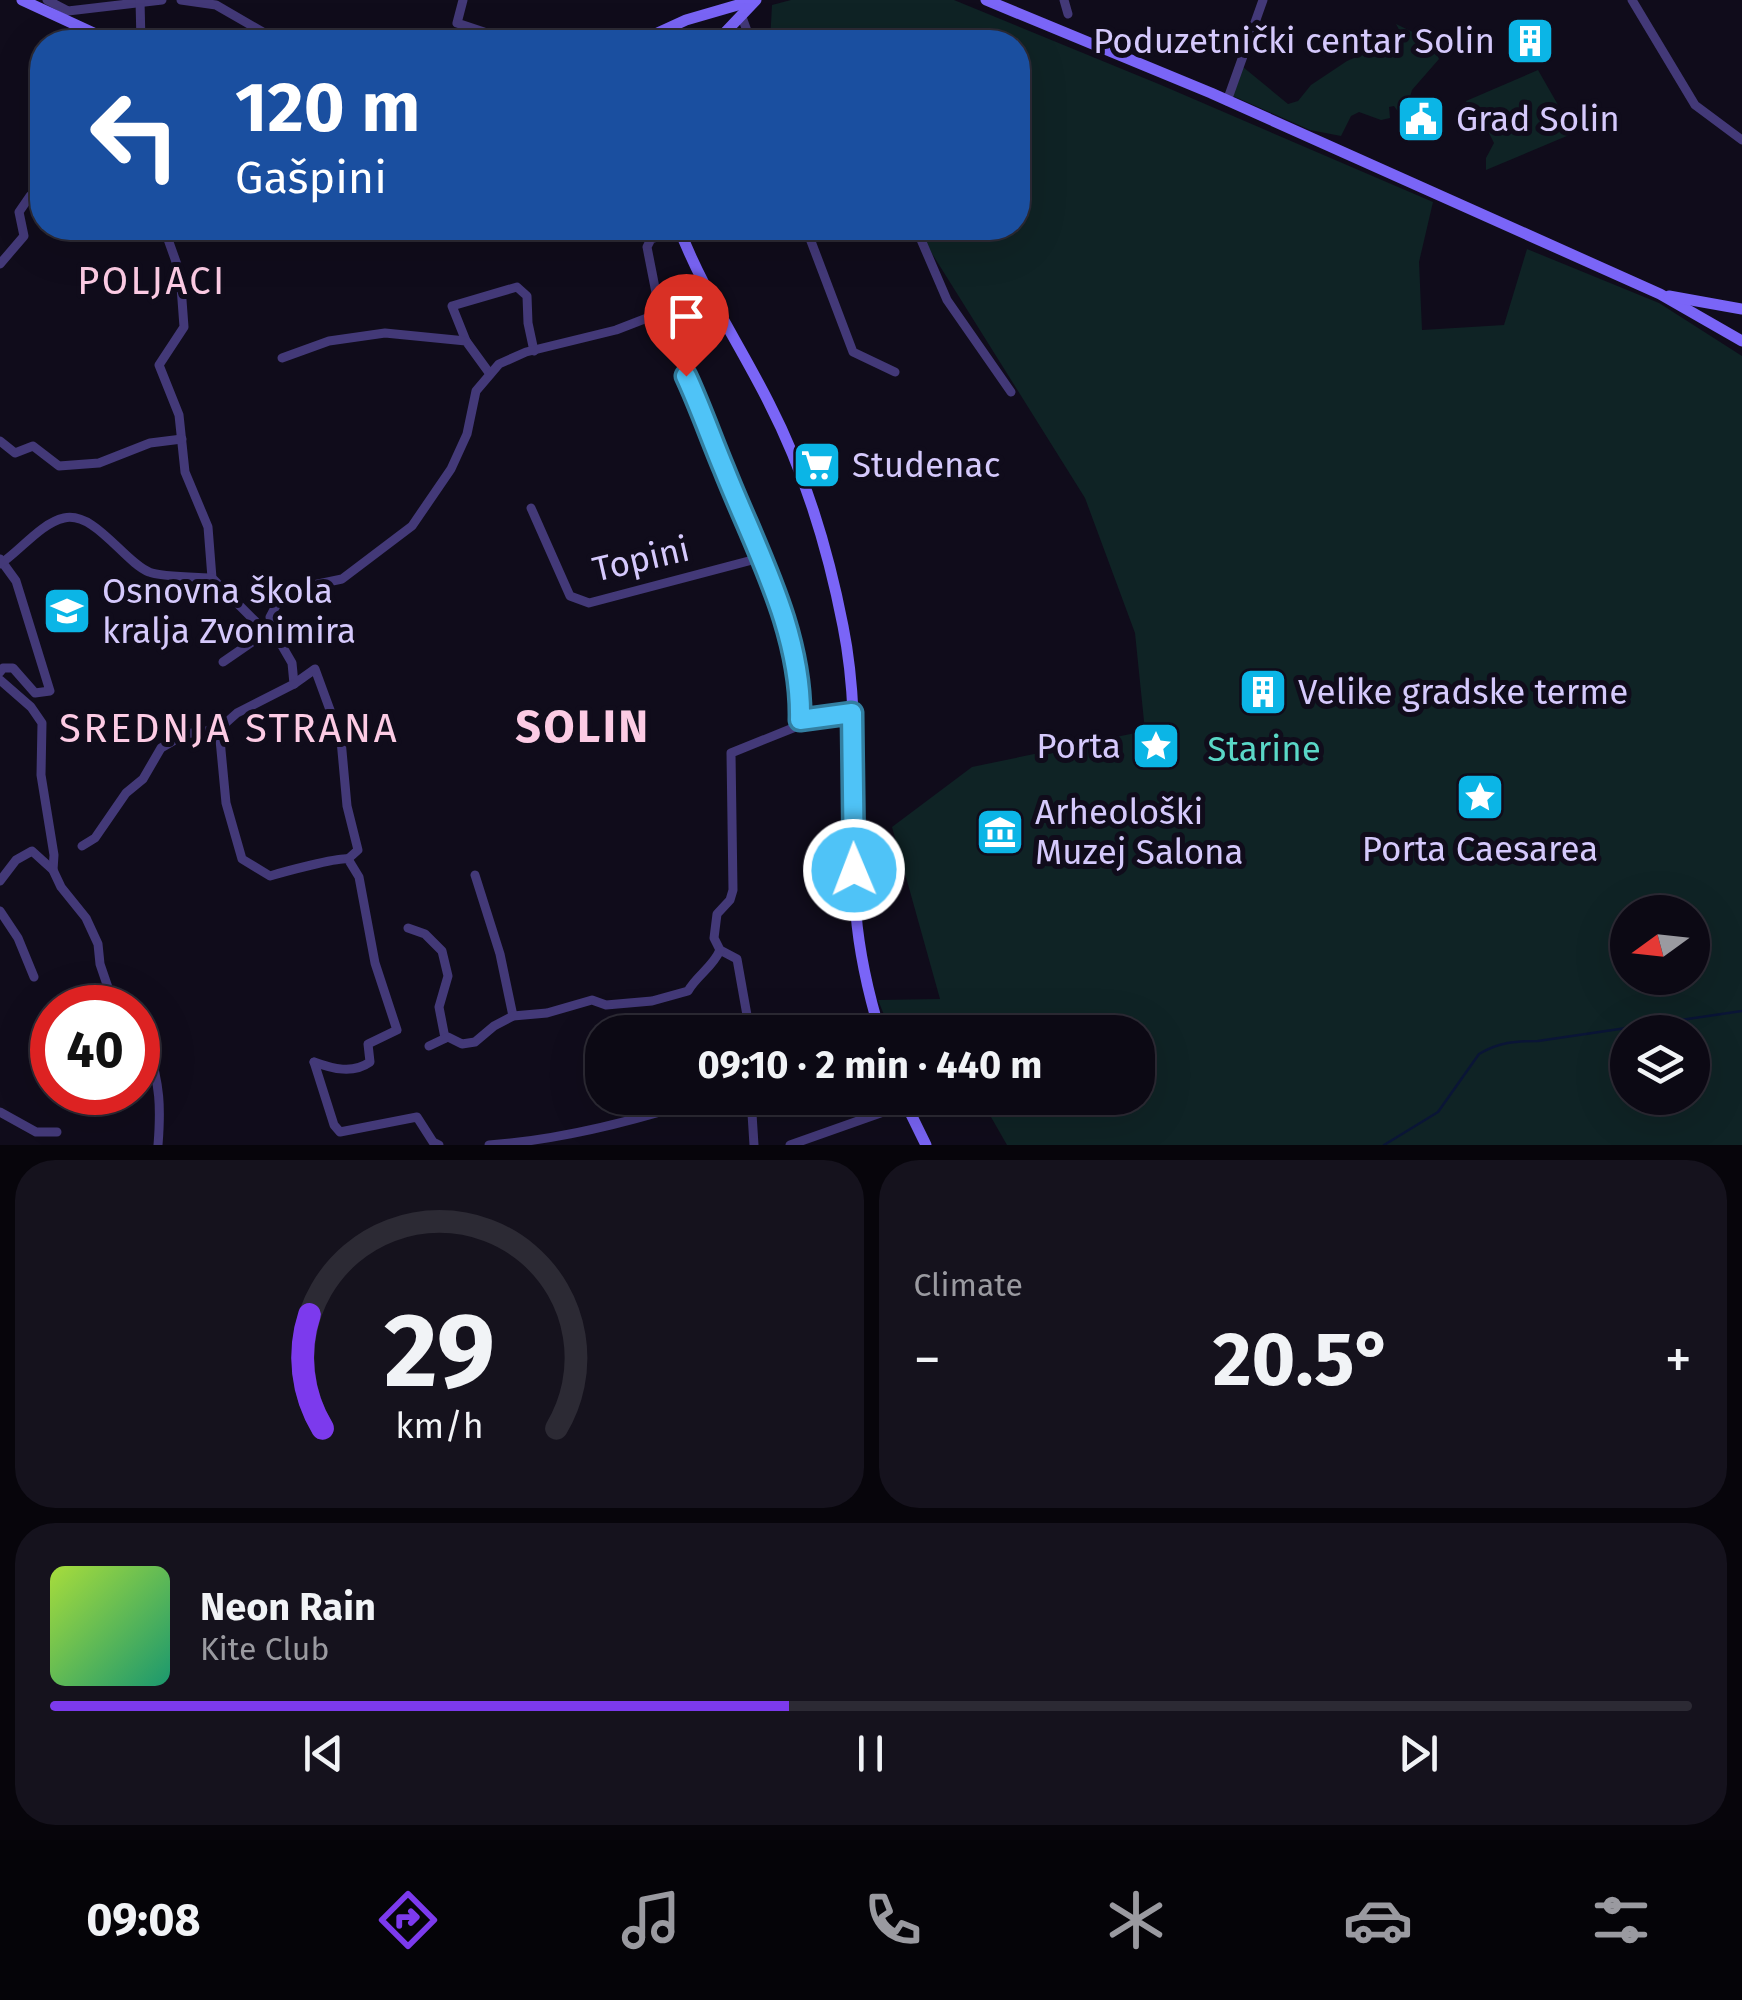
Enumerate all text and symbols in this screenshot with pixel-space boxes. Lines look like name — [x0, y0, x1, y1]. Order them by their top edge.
building icon: Poduzetnički centar Solin — [1504, 15, 1556, 67]
place label: Poduzetnički centar Solin — [1093, 20, 1495, 62]
text: 120 m — [235, 66, 420, 150]
icon: left — [70, 70, 200, 200]
public building icon: Grad Solin — [1395, 93, 1447, 145]
place label: Grad Solin — [1456, 98, 1620, 140]
text: Gašpini — [235, 151, 387, 205]
district label: POLJACI — [77, 258, 227, 304]
pin — [644, 274, 729, 377]
icon: arrive — [659, 289, 714, 344]
supermarket icon: Studenac — [791, 439, 843, 491]
place label: Studenac — [852, 444, 1000, 486]
street label: Topini — [589, 528, 693, 590]
place label: Osnovna škola kralja Zvonimira — [102, 570, 356, 652]
school or university icon: Osnovna škola kralja Zvonimira — [41, 585, 93, 637]
building icon: Velike gradske terme — [1237, 666, 1289, 718]
place label: Velike gradske terme — [1298, 671, 1628, 713]
district label: SOLIN — [515, 700, 651, 754]
district label: SREDNJA STRANA — [59, 705, 399, 753]
place icon: Porta — [1130, 720, 1182, 772]
place label: Porta — [1036, 725, 1121, 767]
park label: Starine — [1207, 728, 1321, 770]
place icon: Porta Caesarea — [1454, 771, 1506, 823]
place label: Arheološki Muzej Salona — [1035, 791, 1244, 873]
museum icon: Arheološki Muzej Salona — [974, 806, 1026, 858]
position arrow — [802, 818, 906, 922]
place label: Porta Caesarea — [1362, 828, 1598, 870]
north arrow — [1610, 895, 1710, 995]
map controls — [1610, 895, 1710, 1115]
speed limit sign: 40 — [30, 985, 160, 1115]
button: layers — [1610, 1015, 1710, 1115]
text: 09:10 · 2 min · 440 m — [698, 1042, 1042, 1088]
text: Climate — [914, 1266, 1023, 1304]
text: 29 — [384, 1289, 495, 1414]
text: 20.5° — [1213, 1315, 1393, 1405]
text: − — [914, 1327, 941, 1393]
text: + — [1665, 1327, 1692, 1393]
text: km/h — [395, 1405, 483, 1447]
text: Neon Rain — [200, 1584, 376, 1630]
text: Kite Club — [200, 1630, 329, 1668]
icon: previous — [296, 1726, 351, 1781]
icon: pause — [843, 1726, 898, 1781]
icon: next — [1391, 1726, 1446, 1781]
icon: directions — [373, 1885, 443, 1955]
icon: music — [616, 1885, 686, 1955]
icon: phone — [858, 1885, 928, 1955]
icon: climate — [1101, 1885, 1171, 1955]
icon: car — [1343, 1885, 1413, 1955]
icon: filters — [1586, 1885, 1656, 1955]
text: 09:08 — [86, 1893, 201, 1947]

